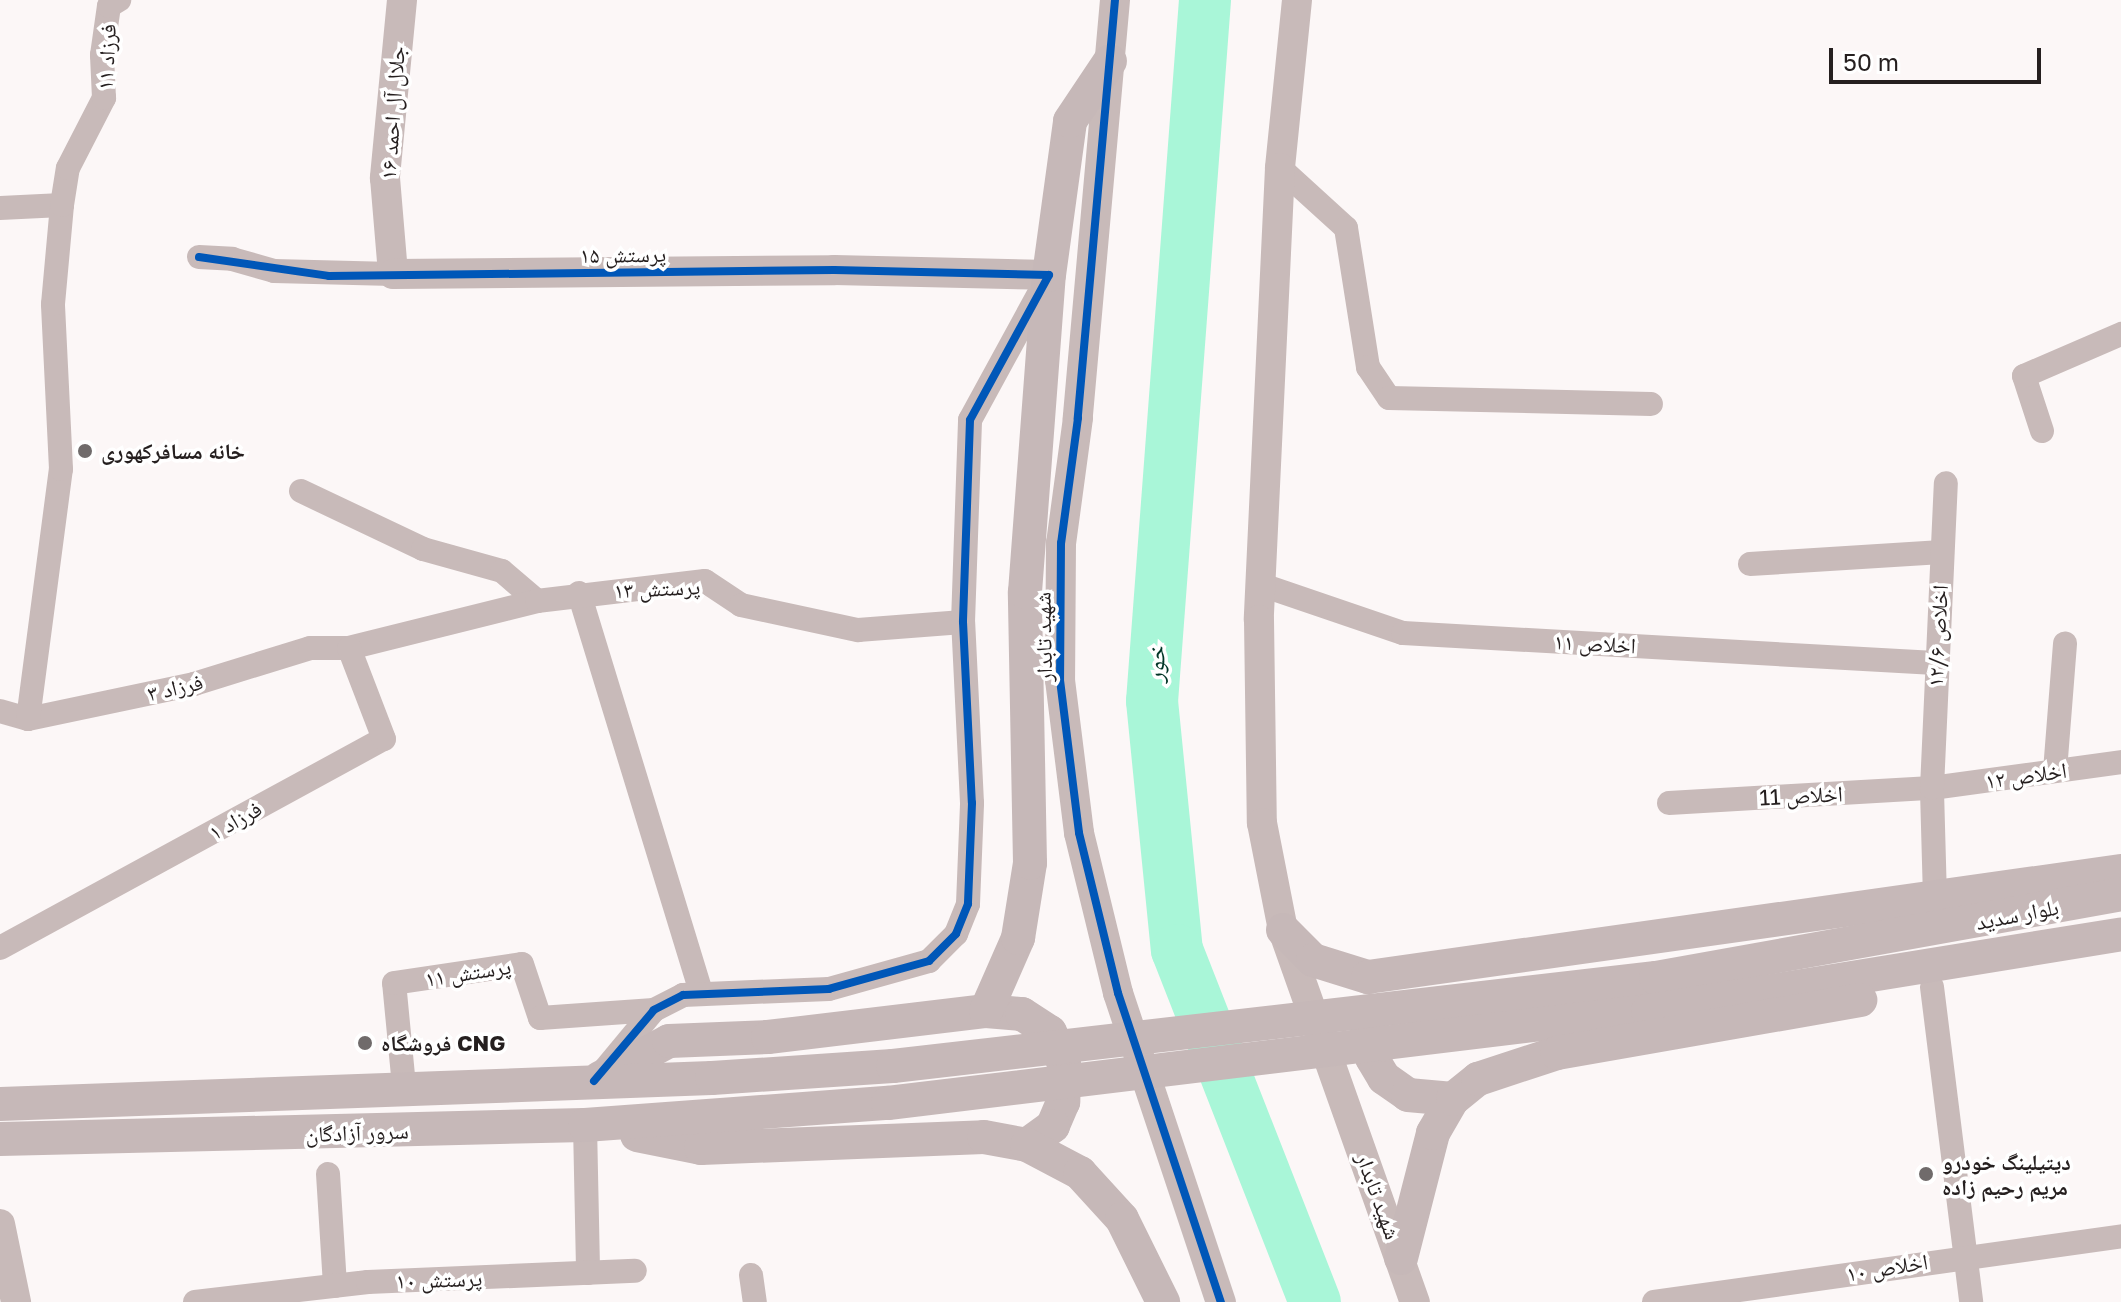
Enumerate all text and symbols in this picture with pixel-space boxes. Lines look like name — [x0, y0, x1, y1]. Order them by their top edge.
street label: فرزاد ۱۱ — [91, 23, 121, 91]
scale bar — [1833, 32, 2045, 82]
street label: جلال آل احمد ۱۶ — [374, 45, 410, 181]
text: 50 m — [1843, 47, 1899, 76]
street label: پرستش ۱۵ — [580, 240, 666, 268]
place label: خانه مسافرکهوری — [101, 438, 245, 464]
marker: خانه مسافرکهوری — [76, 442, 94, 460]
street label: پرستش ۱۳ — [613, 573, 701, 603]
street label: اخلاص ۱۲/۶ — [1921, 584, 1953, 688]
street label: شهید تابدار — [1029, 592, 1057, 682]
street label: اخلاص ۱۱ — [1553, 628, 1637, 658]
water label: خور — [1139, 645, 1171, 683]
street label: فرزاد ۳ — [145, 668, 205, 706]
street label: اخلاص ۱۲ — [1984, 756, 2068, 794]
street label: اخلاص 11 — [1759, 780, 1843, 810]
street label: فرزاد ۱ — [204, 795, 266, 845]
street label: بلوار سدید — [1973, 893, 2061, 935]
street label: پرستش ۱۱ — [423, 952, 513, 992]
place label: فروشگاه CNG — [381, 1030, 505, 1056]
marker: فروشگاه CNG — [356, 1034, 374, 1052]
street label: سرور آزادگان — [305, 1117, 409, 1147]
place label: دیتیلینگ خودرو مریم رحیم زاده — [1942, 1148, 2071, 1200]
street label: شهید تابدار — [1351, 1149, 1407, 1243]
marker: دیتیلینگ خودرو مریم رحیم زاده — [1917, 1165, 1935, 1183]
street label: اخلاص ۱۰ — [1844, 1248, 1930, 1286]
street label: پرستش ۱۰ — [395, 1264, 483, 1294]

